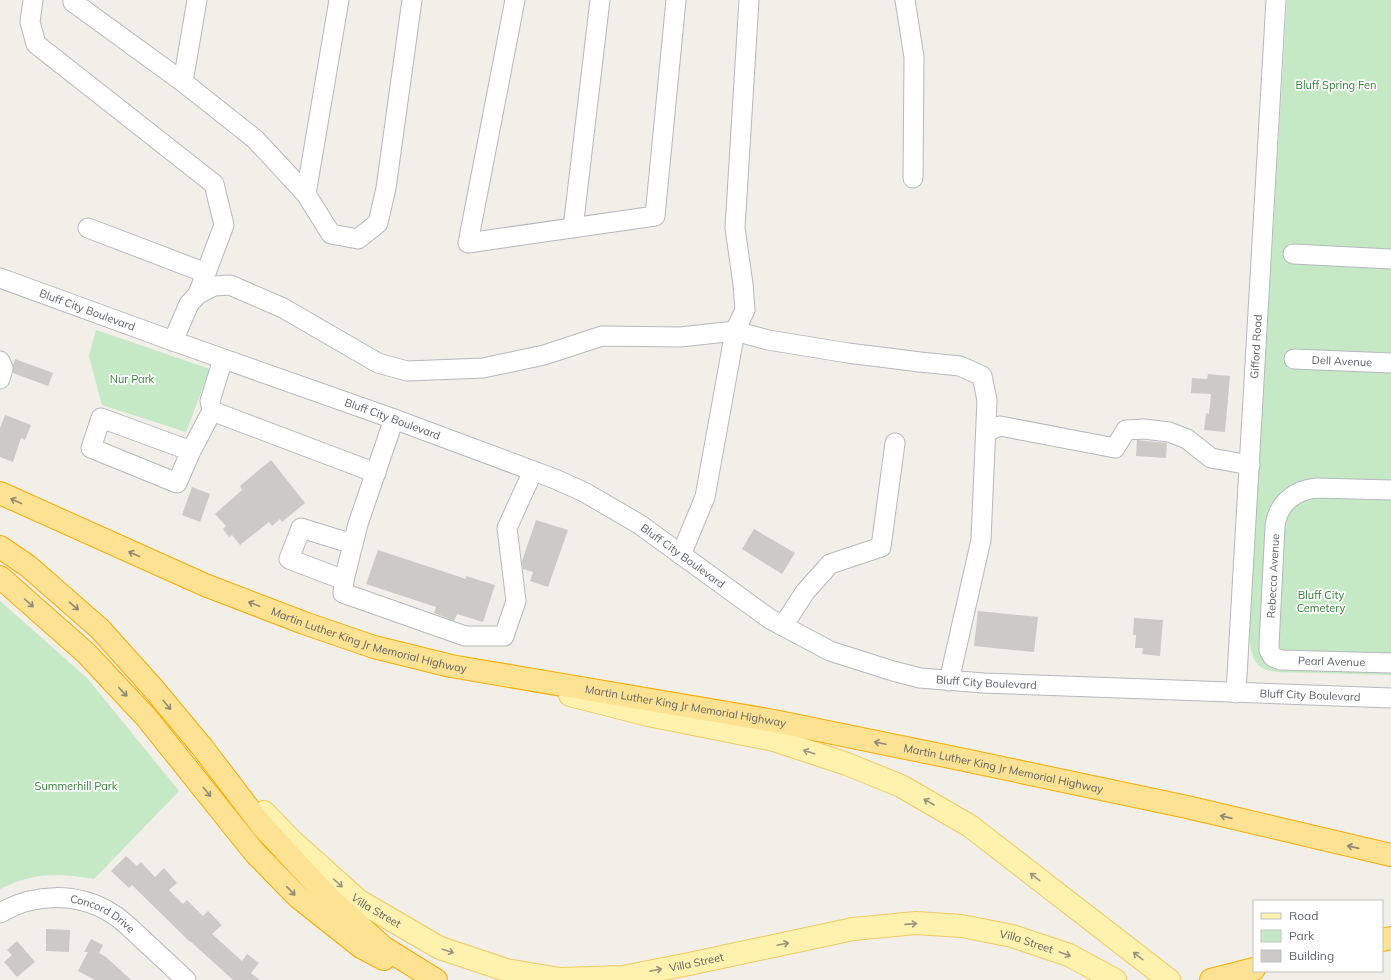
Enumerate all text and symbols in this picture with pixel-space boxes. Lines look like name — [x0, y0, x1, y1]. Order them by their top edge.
park label: Bluff Spring Fen — [1296, 78, 1377, 92]
street label: Bluff City Boulevard — [38, 286, 137, 334]
street label: Gifford Road — [1247, 314, 1265, 379]
street label: Dell Avenue — [1311, 353, 1373, 369]
park label: Nur Park — [110, 372, 155, 386]
street label: Bluff City Boulevard — [343, 395, 442, 443]
one-way arrow — [10, 496, 22, 504]
street label: Bluff City Boulevard — [638, 521, 728, 591]
street label: Rebecca Avenue — [1264, 533, 1282, 619]
one-way arrow — [129, 549, 141, 557]
park label: Bluff City Cemetery — [1297, 588, 1346, 615]
one-way arrow — [24, 598, 34, 608]
one-way arrow — [249, 600, 261, 608]
one-way arrow — [69, 601, 79, 610]
street label: Martin Luther King Jr Memorial Highway — [269, 604, 468, 676]
street label: Pearl Avenue — [1298, 653, 1365, 669]
street label: Bluff City Boulevard — [935, 672, 1037, 692]
street label: Martin Luther King Jr Memorial Highway — [584, 682, 787, 730]
street label: Bluff City Boulevard — [1259, 686, 1361, 704]
one-way arrow — [118, 687, 127, 697]
one-way arrow — [162, 699, 171, 710]
one-way arrow — [874, 738, 887, 746]
street label: Martin Luther King Jr Memorial Highway — [902, 741, 1105, 796]
one-way arrow — [803, 748, 816, 755]
park label: Summerhill Park — [35, 779, 118, 793]
one-way arrow — [202, 787, 211, 798]
one-way arrow — [923, 798, 935, 806]
one-way arrow — [1220, 812, 1233, 820]
one-way arrow — [1347, 842, 1360, 850]
one-way arrow — [1030, 872, 1041, 881]
one-way arrow — [333, 879, 344, 888]
one-way arrow — [287, 886, 296, 896]
street label: Villa Street — [348, 890, 404, 931]
street label: Concord Drive — [69, 892, 138, 936]
legend — [1253, 900, 1383, 972]
text: Road — [1289, 908, 1318, 923]
one-way arrow — [904, 920, 917, 927]
street label: Villa Street — [999, 927, 1055, 956]
text: Park — [1289, 928, 1315, 943]
one-way arrow — [776, 939, 789, 947]
one-way arrow — [442, 948, 454, 956]
text: Building — [1289, 948, 1334, 963]
street label: Villa Street — [668, 950, 725, 975]
one-way arrow — [1059, 951, 1071, 959]
one-way arrow — [1132, 952, 1143, 960]
one-way arrow — [649, 966, 662, 974]

